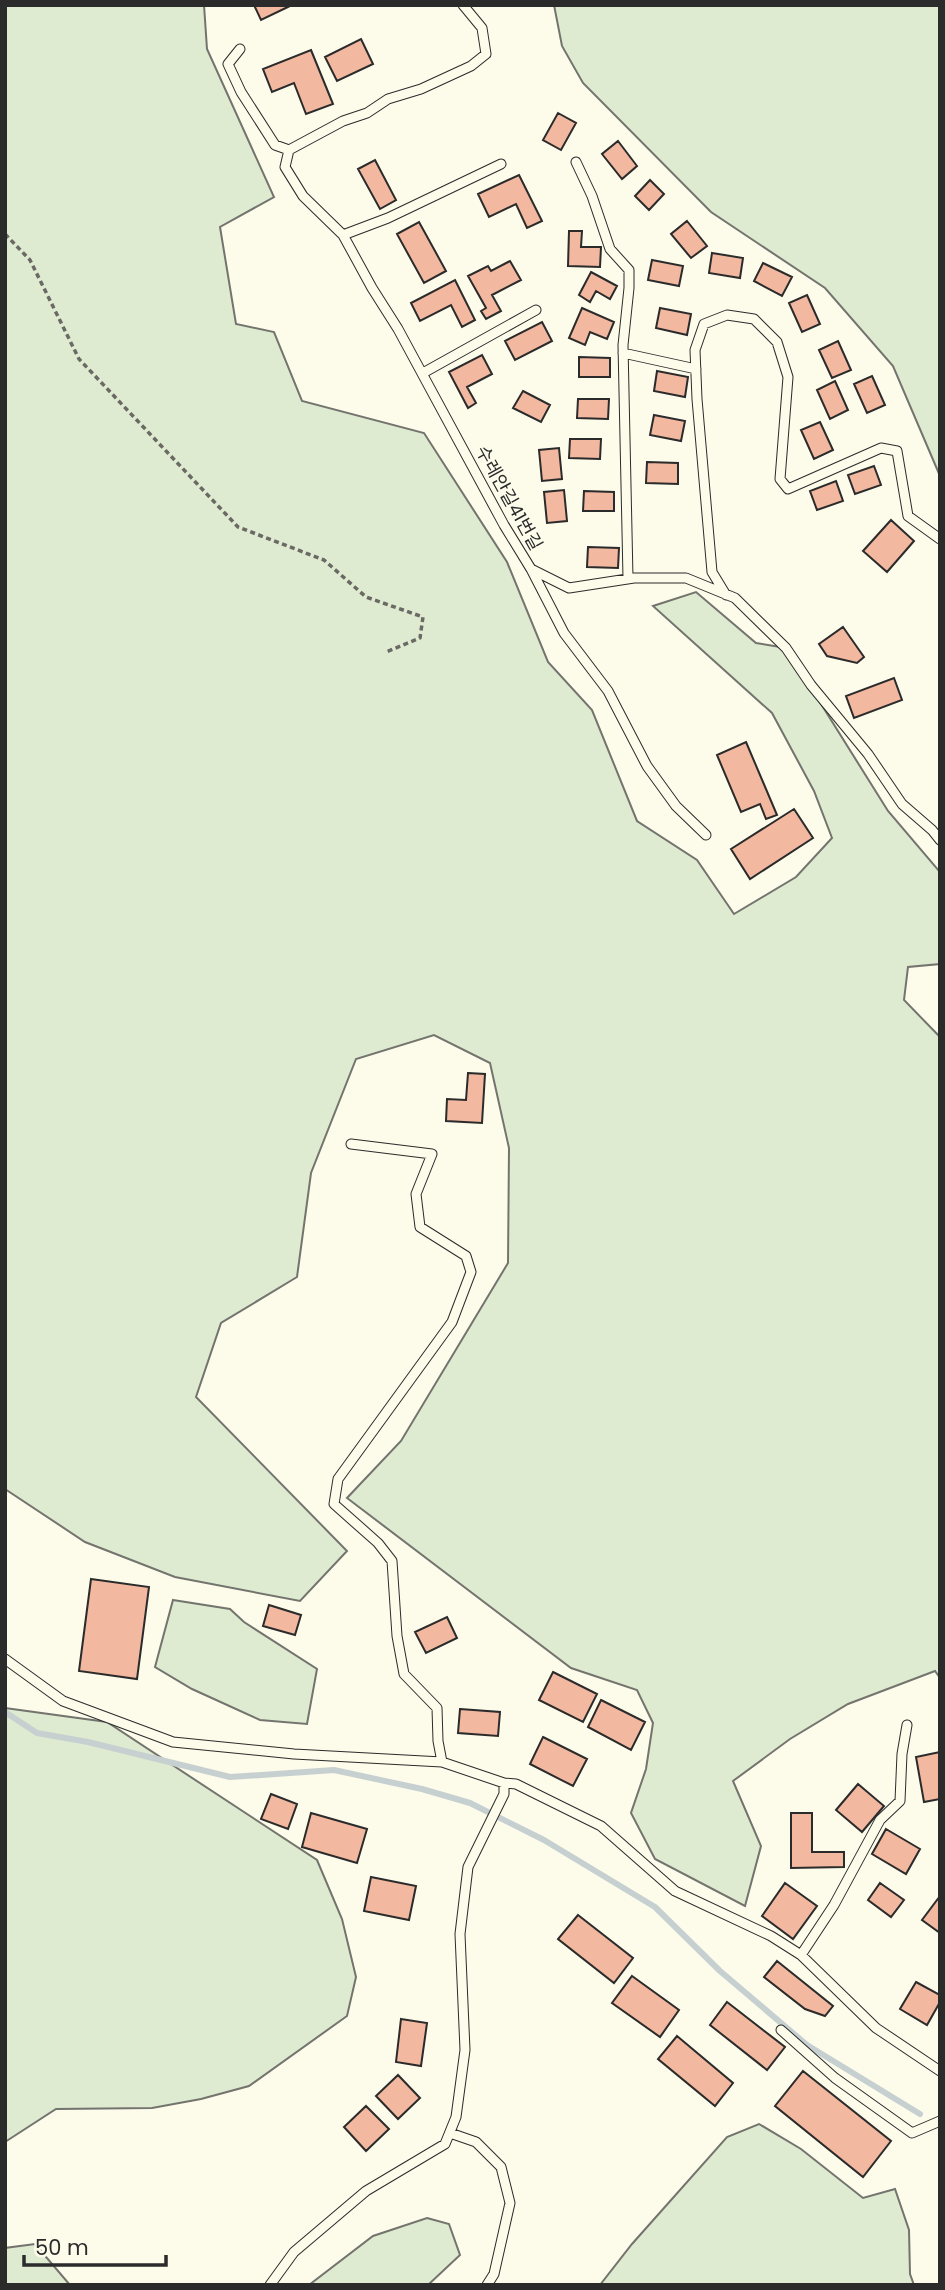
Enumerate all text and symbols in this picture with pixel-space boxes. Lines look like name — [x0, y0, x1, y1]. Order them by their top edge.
street label: 수레안길41번길 — [470, 441, 549, 555]
scale bar — [24, 2224, 166, 2268]
text: 50 m — [35, 2233, 89, 2262]

